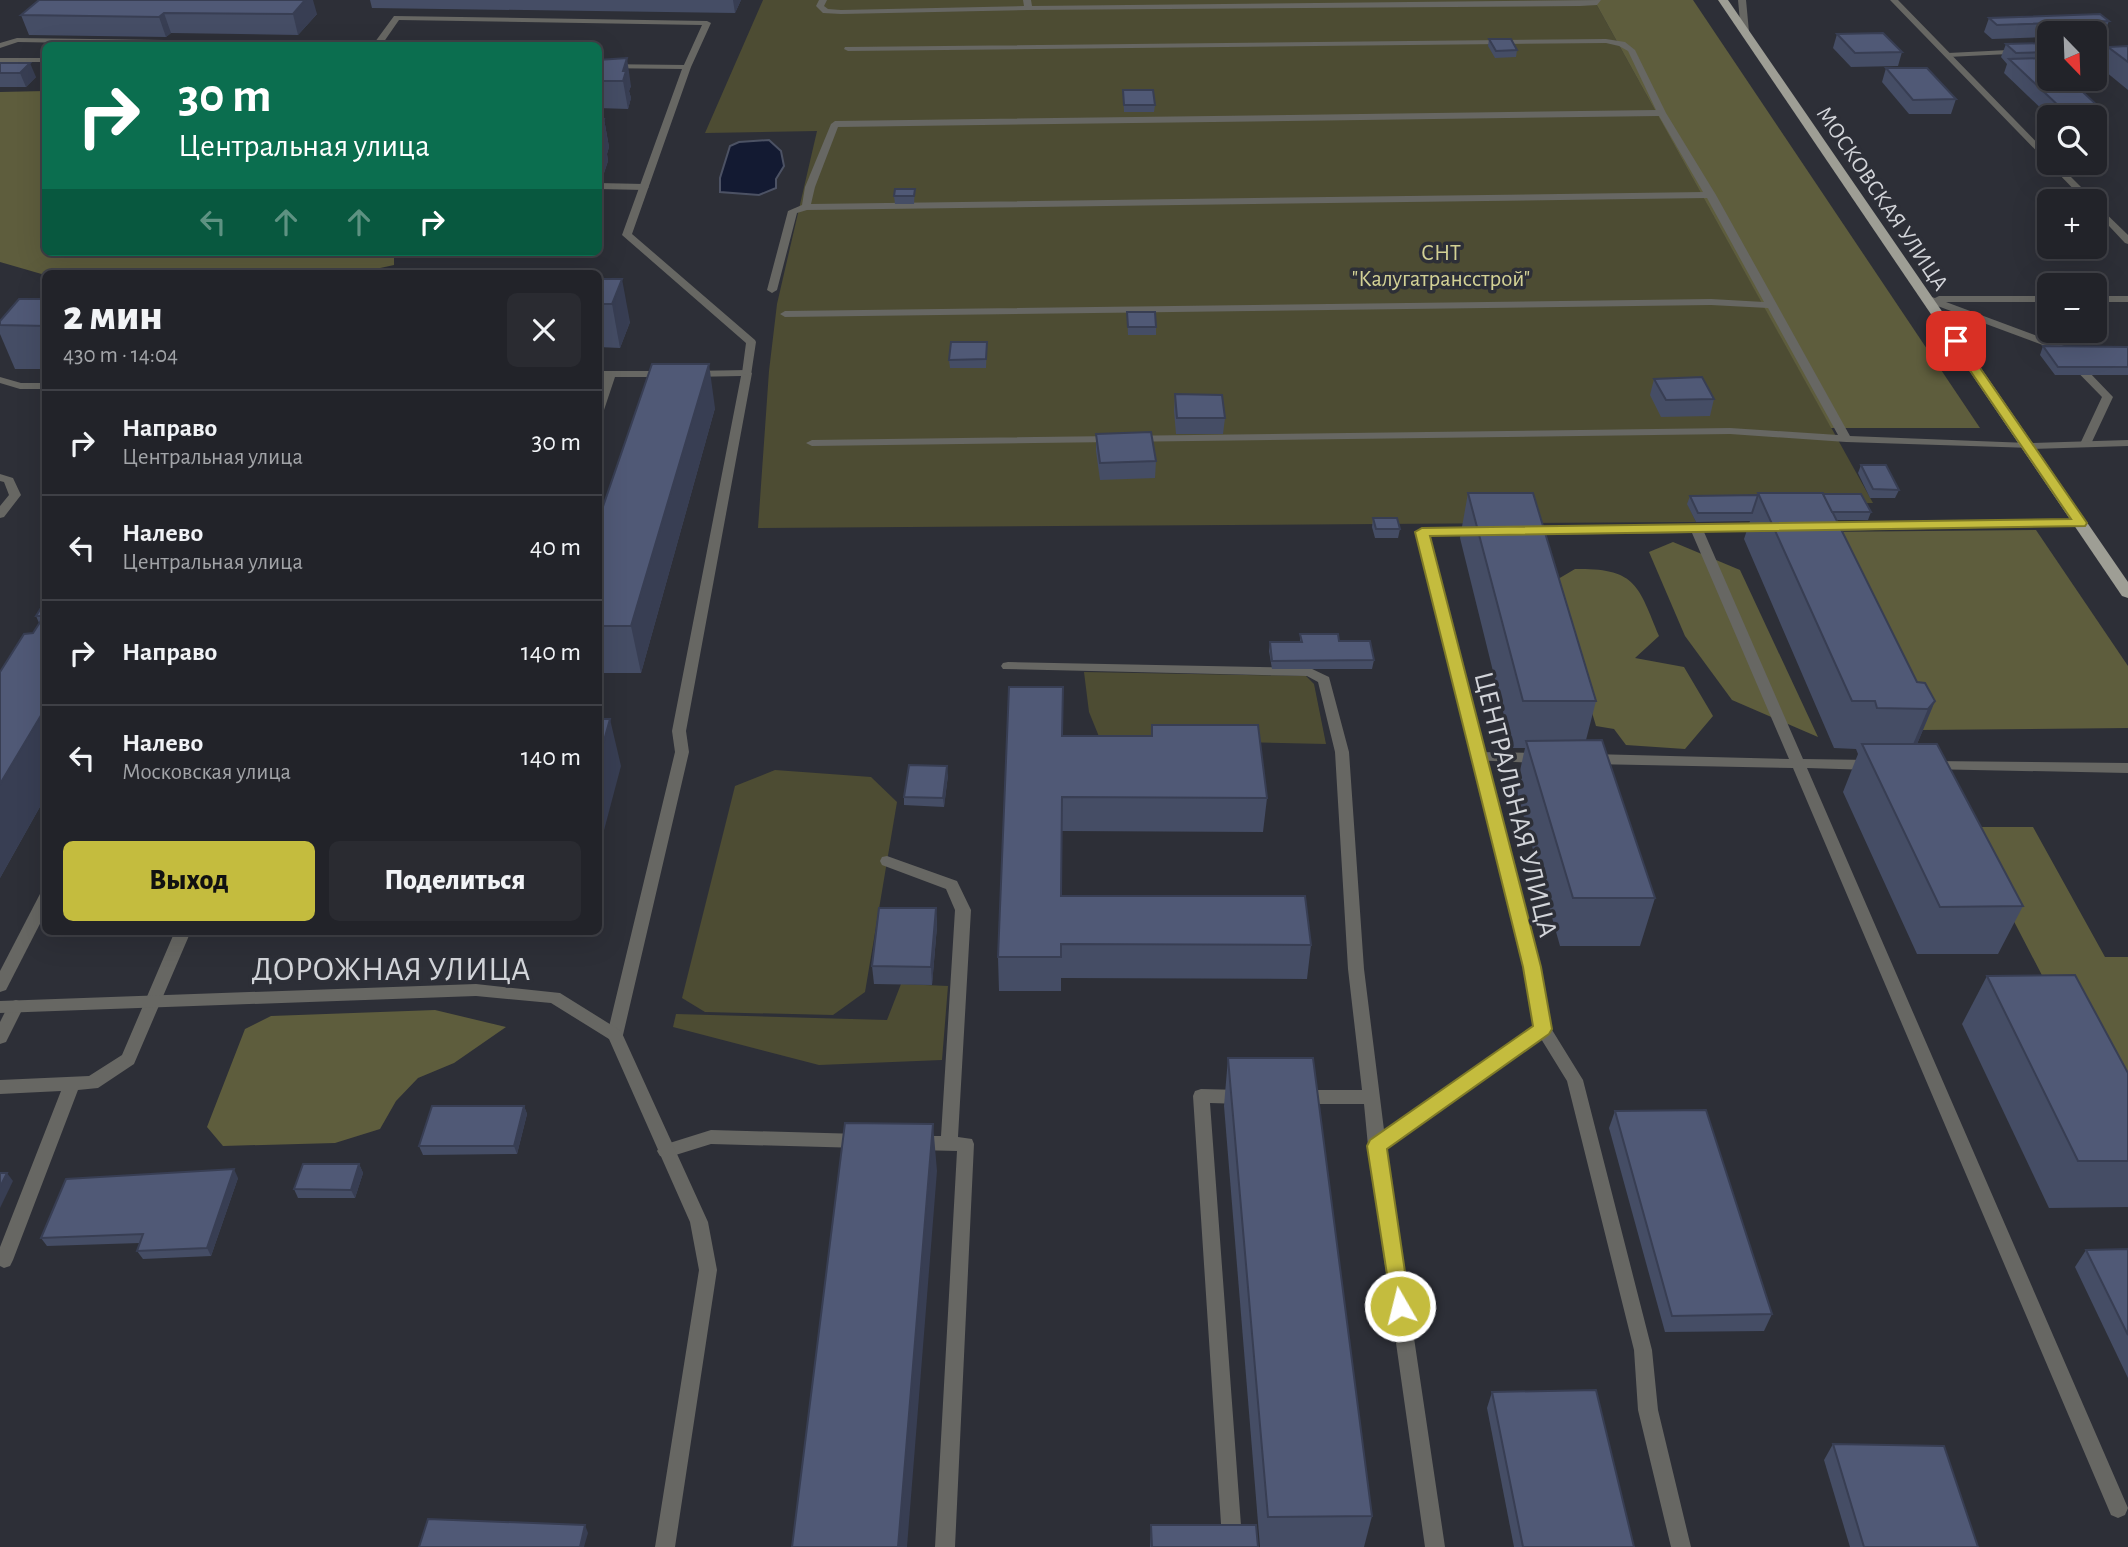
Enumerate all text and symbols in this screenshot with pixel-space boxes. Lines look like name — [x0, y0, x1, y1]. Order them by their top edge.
north arrow — [2037, 21, 2107, 91]
map controls — [2037, 21, 2107, 343]
icon: right — [63, 70, 154, 161]
text: 30 m — [178, 72, 272, 121]
street label: МОСКОВСКАЯ УЛИЦА — [1812, 103, 1952, 295]
button: search — [2037, 105, 2107, 175]
text: Центральная улица — [178, 130, 430, 162]
button: + — [2037, 189, 2107, 259]
icon: left — [194, 203, 232, 241]
icon: ahead — [267, 203, 305, 241]
icon: ahead — [340, 203, 378, 241]
icon: right — [413, 203, 451, 241]
park label: СНТ "Калугатрансстрой" — [1352, 242, 1530, 291]
button: − — [2037, 273, 2107, 343]
button: close — [507, 293, 581, 367]
text: 2 мин — [63, 295, 163, 337]
pin — [1926, 311, 1986, 371]
icon: arrive — [1937, 322, 1975, 360]
text: 430 m · 14:04 — [63, 344, 178, 367]
text: Направо — [122, 415, 217, 441]
icon: right — [63, 424, 101, 462]
text: 30 m — [531, 429, 581, 455]
text: Центральная улица — [122, 446, 303, 469]
text: Налево — [122, 520, 203, 546]
icon: left — [63, 529, 101, 567]
text: 40 m — [530, 534, 581, 560]
text: Центральная улица — [122, 551, 303, 574]
icon: right — [63, 634, 101, 672]
text: Направо — [122, 639, 217, 665]
text: 140 m — [521, 639, 581, 665]
street label: ЦЕНТРАЛЬНАЯ УЛИЦА — [1469, 669, 1562, 940]
text: Налево — [122, 730, 203, 756]
icon: left — [63, 739, 101, 777]
text: 140 m — [521, 744, 581, 770]
text: Московская улица — [122, 761, 291, 784]
button: Выход — [63, 841, 315, 921]
button: Поделиться — [329, 841, 581, 921]
street label: ДОРОЖНАЯ УЛИЦА — [251, 954, 531, 987]
position arrow — [1363, 1269, 1437, 1343]

